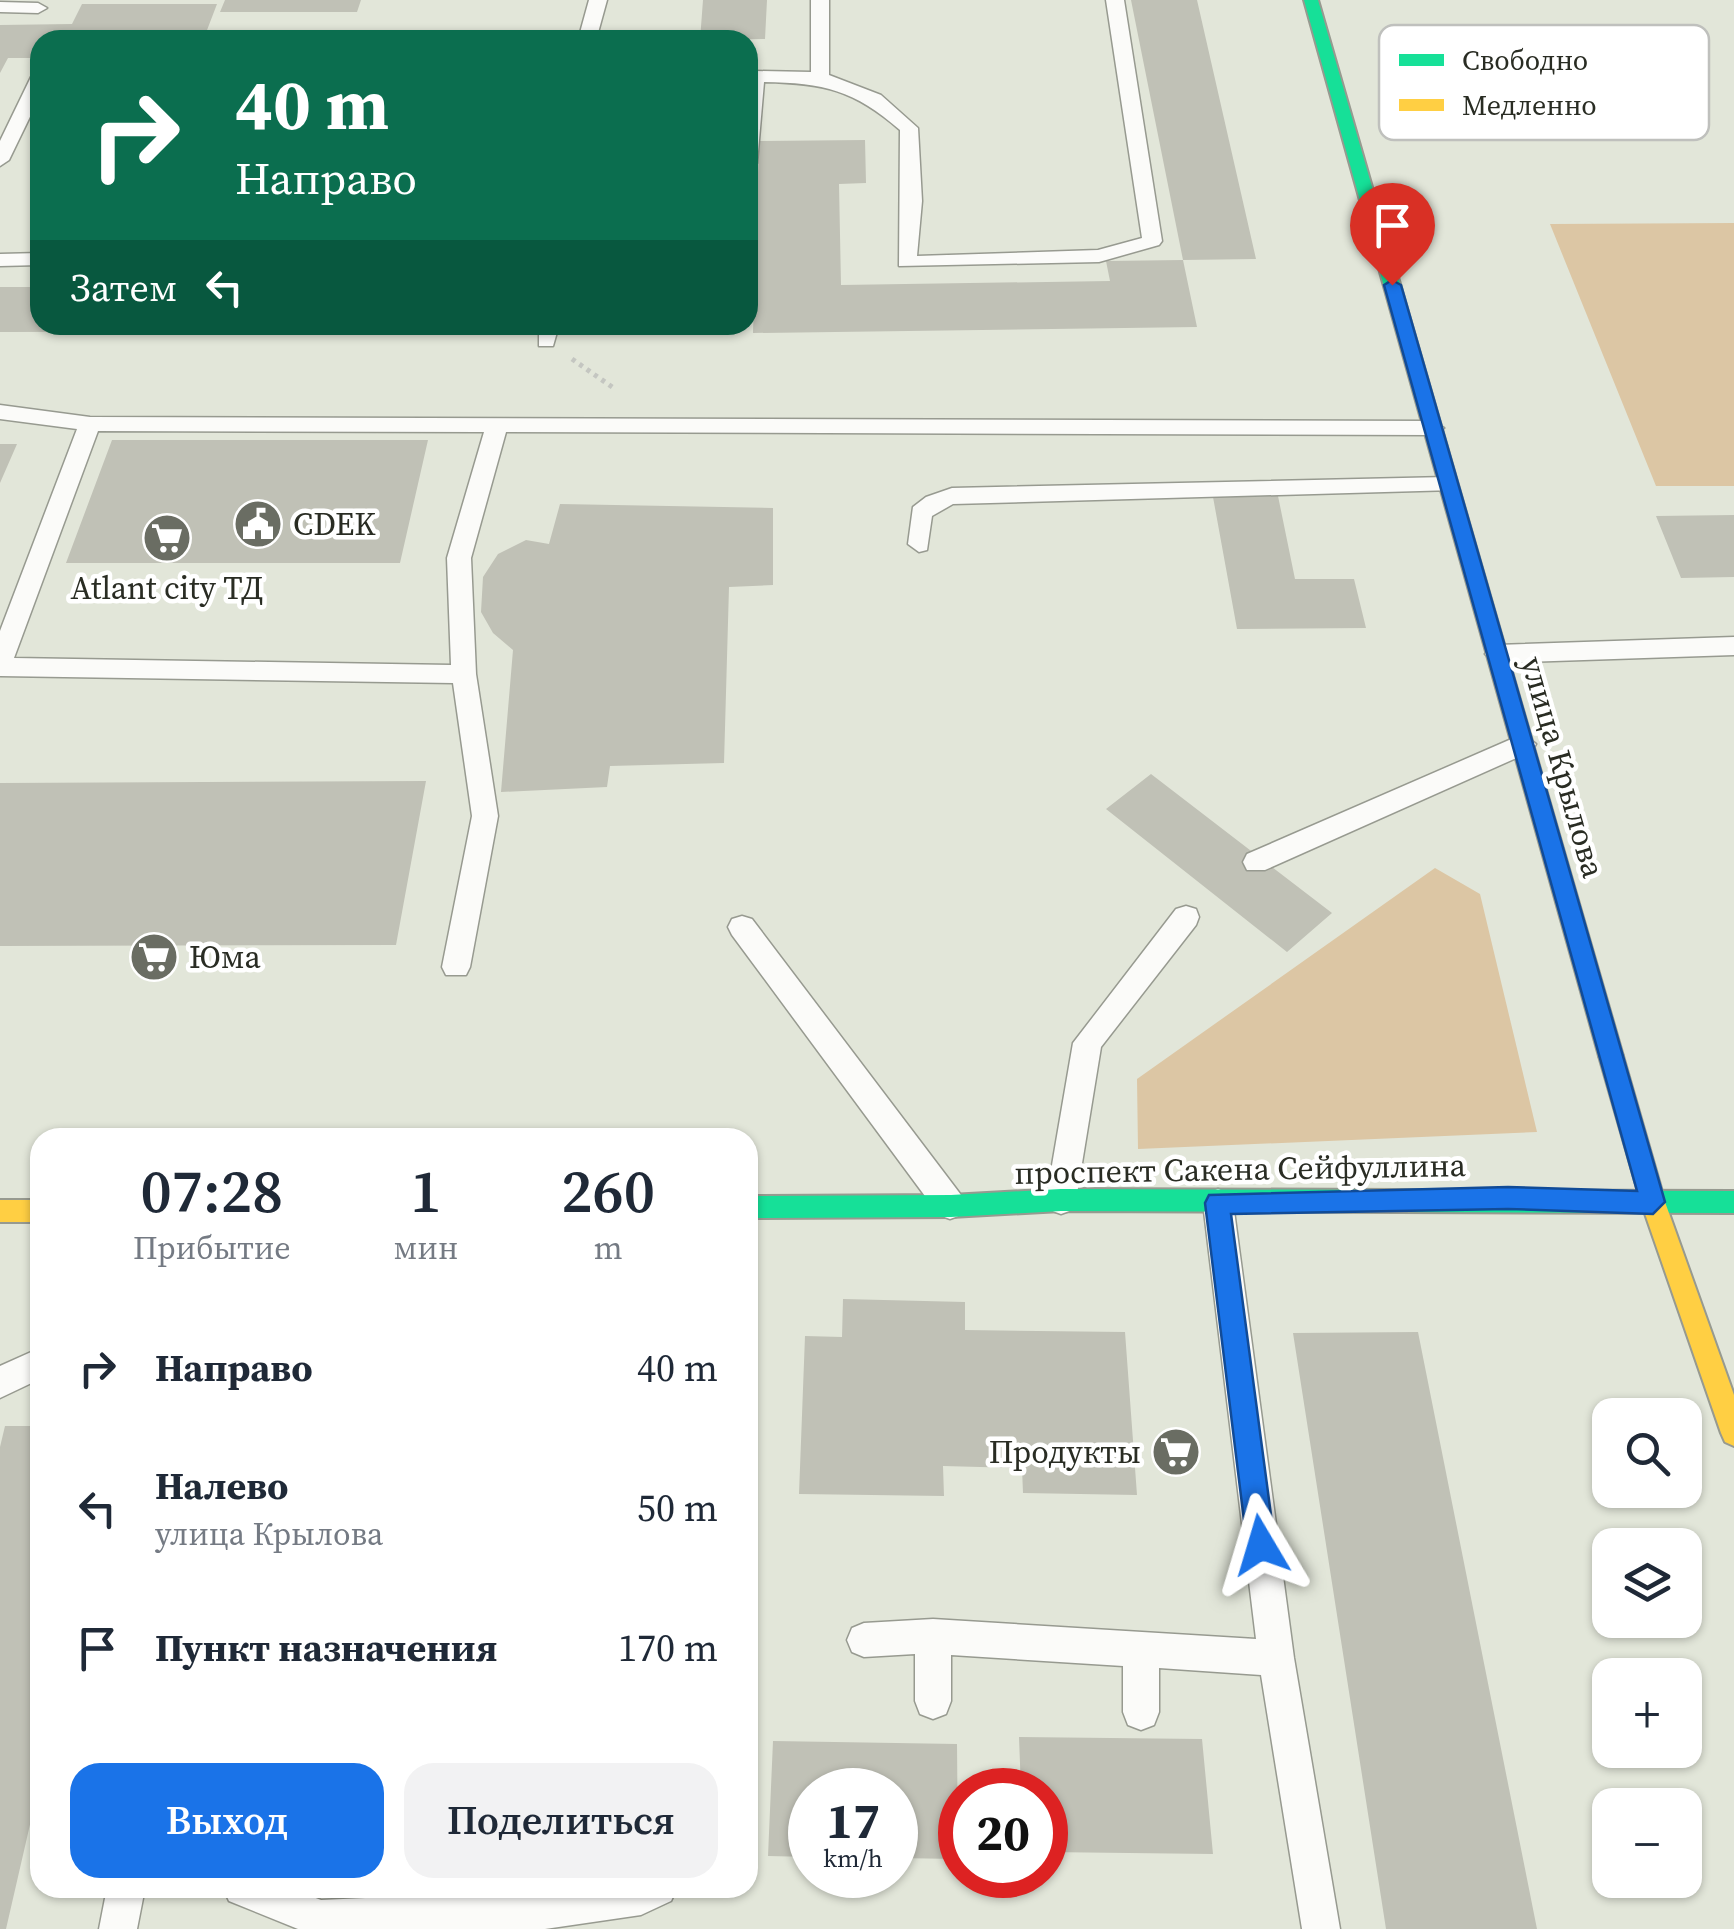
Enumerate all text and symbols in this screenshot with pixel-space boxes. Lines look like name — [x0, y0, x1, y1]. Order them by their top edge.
legend — [1379, 25, 1709, 140]
text: Свободно — [1462, 41, 1588, 79]
text: 40 m — [235, 56, 389, 152]
icon: right — [70, 70, 200, 200]
text: Медленно — [1462, 86, 1597, 124]
text: Направо — [235, 147, 417, 209]
pin — [1350, 183, 1435, 286]
icon: arrive — [1365, 198, 1420, 253]
icon: left — [197, 260, 252, 315]
text: Затем — [70, 262, 177, 314]
public building icon: CDEK — [232, 498, 284, 550]
place label: CDEK — [293, 502, 376, 546]
supermarket icon: Atlant city ТД — [141, 512, 193, 564]
place label: Atlant city ТД — [71, 566, 263, 610]
street label: улица Крылова — [1510, 651, 1616, 883]
supermarket icon: Юма — [128, 931, 180, 983]
place label: Юма — [189, 935, 262, 979]
street label: проспект Сакена Сейфуллина — [1014, 1143, 1467, 1195]
text: 07:28 — [140, 1150, 283, 1232]
text: 1 — [410, 1150, 442, 1232]
text: 260 — [561, 1150, 655, 1232]
text: Прибытие — [133, 1226, 291, 1270]
text: мин — [394, 1226, 458, 1270]
text: m — [594, 1226, 623, 1270]
icon: right — [70, 1341, 125, 1396]
text: Направо — [155, 1342, 313, 1394]
text: 40 m — [637, 1342, 718, 1394]
map controls — [1592, 1398, 1702, 1898]
button: search — [1592, 1398, 1702, 1508]
supermarket icon: Продукты — [1150, 1426, 1202, 1478]
place label: Продукты — [989, 1430, 1141, 1474]
text: Налево — [155, 1460, 289, 1512]
icon: left — [70, 1481, 125, 1536]
text: 50 m — [637, 1482, 718, 1534]
position arrow — [1209, 1493, 1313, 1597]
text: улица Крылова — [155, 1512, 383, 1556]
button: layers — [1592, 1528, 1702, 1638]
icon: arrive — [70, 1621, 125, 1676]
text: Пункт назначения — [155, 1622, 497, 1674]
text: 170 m — [618, 1622, 718, 1674]
button: + — [1592, 1658, 1702, 1768]
button: Выход — [70, 1763, 384, 1878]
button: Поделиться — [404, 1763, 718, 1878]
speed limit sign: 20 — [938, 1768, 1068, 1898]
text: 17 — [826, 1786, 880, 1855]
button: − — [1592, 1788, 1702, 1898]
text: km/h — [823, 1841, 883, 1875]

